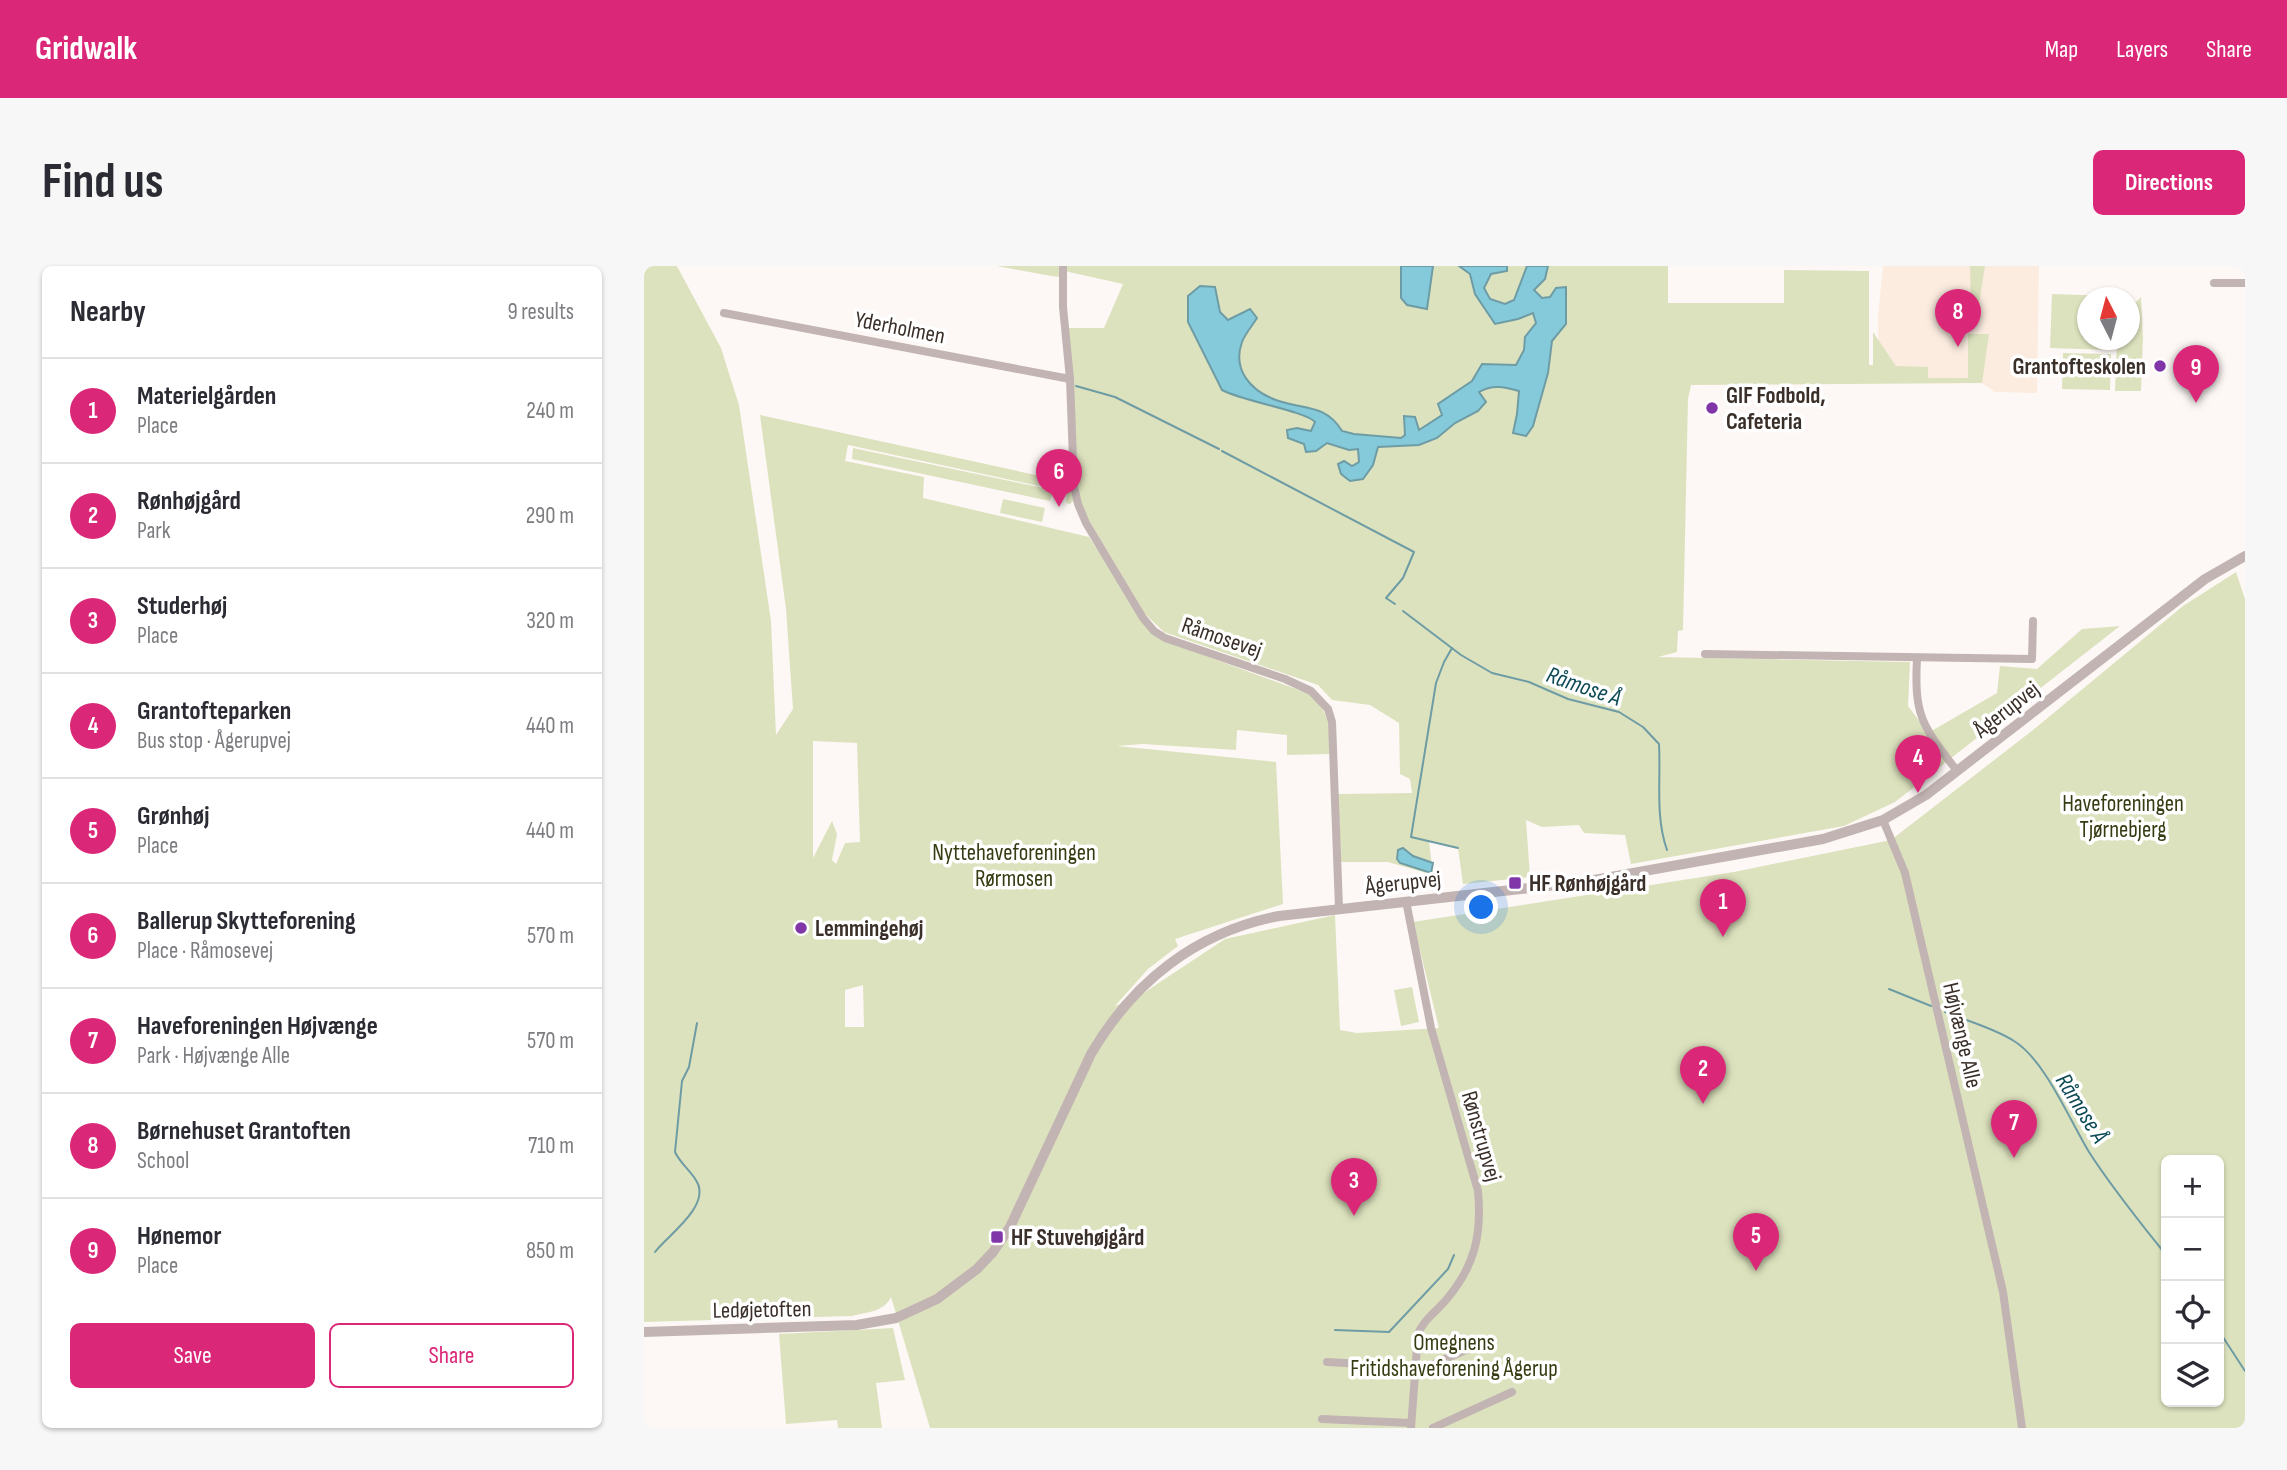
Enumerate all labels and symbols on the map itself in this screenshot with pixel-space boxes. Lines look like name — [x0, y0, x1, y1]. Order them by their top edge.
north arrow — [2077, 287, 2140, 350]
pin: 8 — [1935, 289, 1981, 347]
street label: Yderholmen — [852, 306, 947, 350]
pin: 9 — [2173, 345, 2219, 403]
place label: Grantofteskolen — [2012, 353, 2146, 381]
marker: Grantofteskolen — [2152, 358, 2168, 374]
place label: GIF Fodbold, Cafeteria — [1726, 382, 1826, 436]
marker: GIF Fodbold, Cafeteria — [1704, 400, 1720, 416]
pin: 6 — [1036, 449, 1082, 507]
street label: Råmosevej — [1178, 611, 1265, 665]
water label: Råmose Å — [1543, 660, 1625, 713]
street label: Ågerupvej — [1967, 675, 2045, 745]
pin: 4 — [1895, 735, 1941, 793]
park label: Haveforeningen Tjørnebjerg — [2062, 790, 2184, 844]
park label: Nyttehaveforeningen Rørmosen — [932, 839, 1096, 893]
street label: Ågerupvej — [1363, 865, 1442, 901]
place label: HF Rønhøjgård — [1529, 870, 1646, 898]
marker: HF Rønhøjgård — [1507, 875, 1523, 891]
pin: 1 — [1700, 879, 1746, 937]
your location — [1464, 890, 1498, 924]
place label: Lemmingehøj — [815, 915, 923, 943]
marker: Lemmingehøj — [793, 920, 809, 936]
street label: Højvænge Alle — [1936, 980, 1988, 1091]
pin: 2 — [1680, 1046, 1726, 1104]
water label: Råmose Å — [2049, 1068, 2114, 1148]
street label: Rønstrupvej — [1455, 1088, 1507, 1185]
pin: 7 — [1991, 1100, 2037, 1158]
pin: 3 — [1331, 1158, 1377, 1216]
pin: 5 — [1733, 1213, 1779, 1271]
place label: HF Stuvehøjgård — [1011, 1224, 1144, 1252]
marker: HF Stuvehøjgård — [989, 1229, 1005, 1245]
street label: Ledøjetoften — [712, 1295, 812, 1325]
park label: Omegnens Fritidshaveforening Ågerup — [1350, 1329, 1558, 1383]

